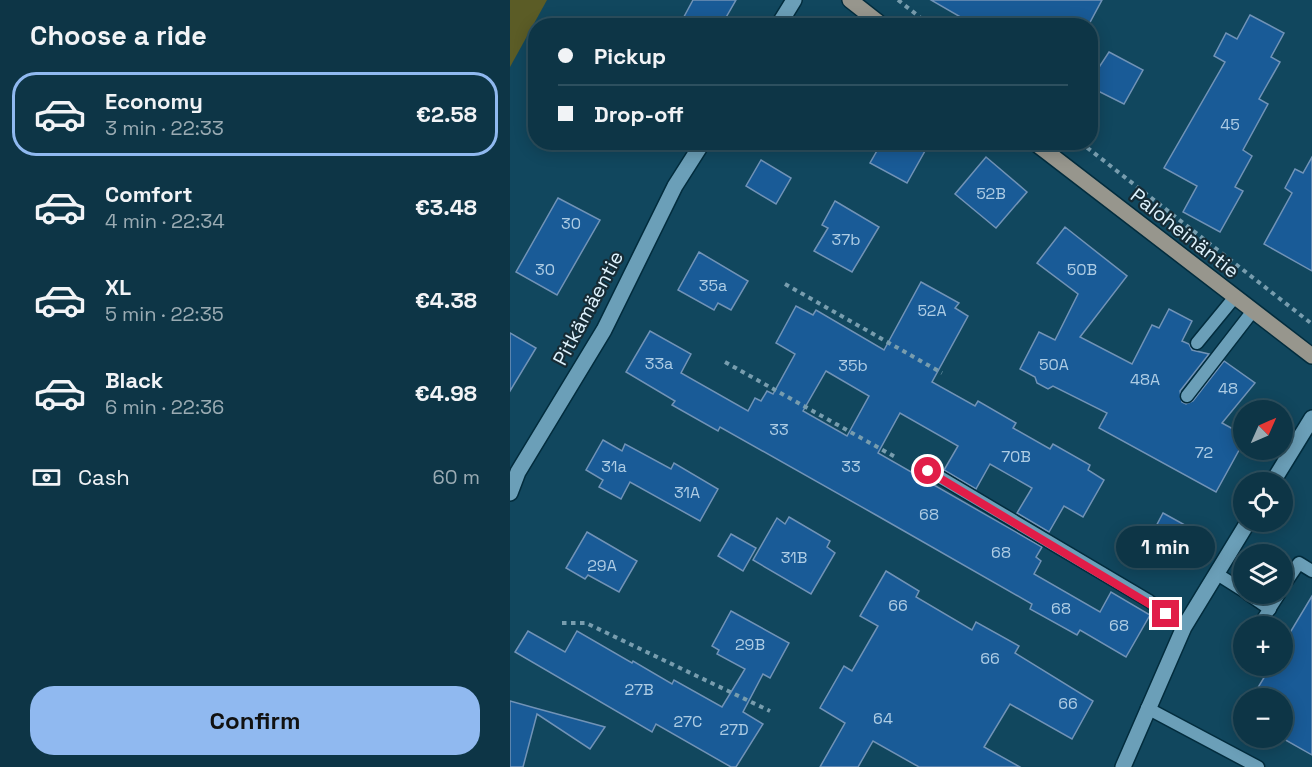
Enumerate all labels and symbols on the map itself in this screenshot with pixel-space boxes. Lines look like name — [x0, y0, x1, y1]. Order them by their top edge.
house number: 45 — [1220, 114, 1240, 135]
street label: Paloheinäntie — [1125, 182, 1245, 284]
house number: 52B — [976, 183, 1006, 204]
house number: 30 — [561, 213, 581, 234]
house number: 37b — [832, 229, 861, 250]
street label: Pitkämäentie — [547, 246, 629, 370]
house number: 30 — [535, 259, 555, 280]
house number: 50B — [1067, 259, 1097, 280]
house number: 35a — [699, 275, 727, 296]
house number: 52A — [917, 300, 947, 321]
house number: 33a — [645, 353, 673, 374]
house number: 50A — [1039, 354, 1069, 375]
house number: 35b — [838, 355, 868, 376]
house number: 48A — [1130, 369, 1160, 390]
house number: 48 — [1218, 378, 1238, 399]
north arrow — [1233, 400, 1293, 460]
house number: 33 — [769, 419, 789, 440]
house number: 72 — [1195, 442, 1213, 463]
house number: 70B — [1001, 446, 1031, 467]
house number: 31a — [601, 456, 627, 477]
house number: 33 — [841, 456, 861, 477]
route start — [914, 457, 941, 484]
house number: 31A — [674, 482, 700, 503]
house number: 68 — [919, 504, 939, 525]
callout: 1 min — [1116, 527, 1216, 569]
house number: 68 — [991, 542, 1011, 563]
house number: 31B — [781, 547, 807, 568]
house number: 29A — [587, 555, 617, 576]
house number: 66 — [888, 595, 908, 616]
house number: 68 — [1051, 598, 1071, 619]
route end — [1152, 600, 1179, 627]
house number: 68 — [1109, 615, 1129, 636]
house number: 29B — [735, 634, 765, 655]
house number: 66 — [980, 648, 1000, 669]
house number: 27B — [624, 679, 654, 700]
house number: 66 — [1058, 693, 1078, 714]
house number: 64 — [873, 708, 893, 729]
house number: 27C — [674, 711, 702, 732]
house number: 27D — [719, 719, 749, 740]

